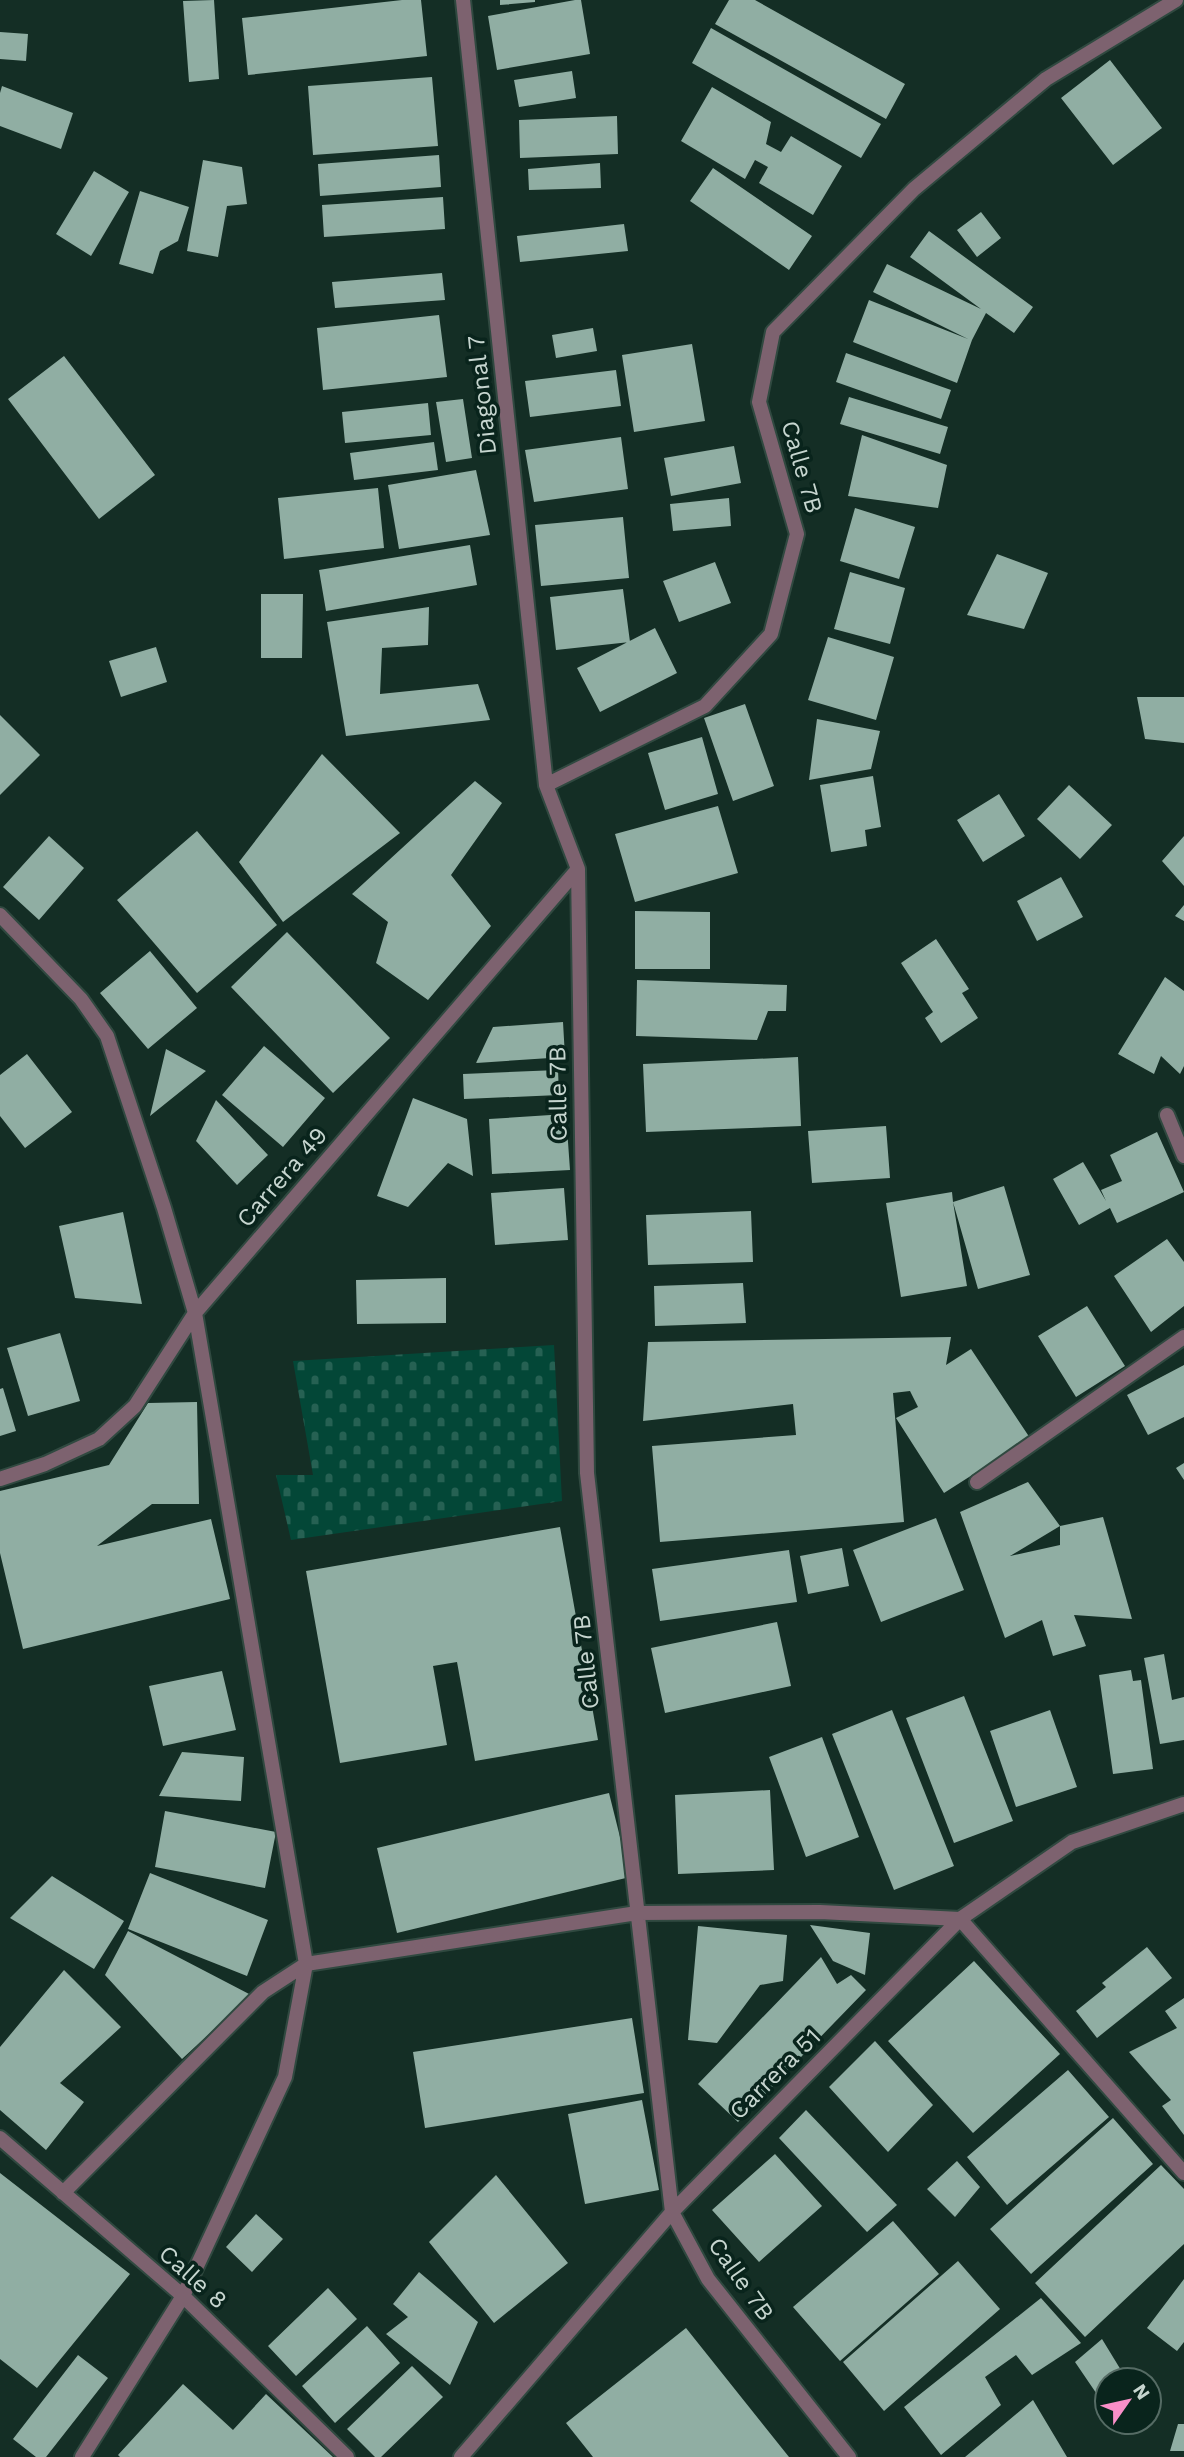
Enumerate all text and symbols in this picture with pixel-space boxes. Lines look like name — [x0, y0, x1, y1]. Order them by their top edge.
street label: Diagonal 7 — [462, 334, 502, 456]
street label: Calle 7B — [775, 418, 829, 516]
street label: Calle 7B — [543, 1046, 573, 1142]
street label: Carrera 49 — [231, 1121, 333, 1233]
street label: Calle 7B — [567, 1613, 605, 1711]
street label: Carrera 51 — [724, 2023, 826, 2125]
street label: Calle 7B — [702, 2232, 780, 2326]
street label: Calle 8 — [153, 2239, 233, 2315]
north arrow — [1093, 2366, 1163, 2436]
text: N — [1128, 2380, 1155, 2404]

